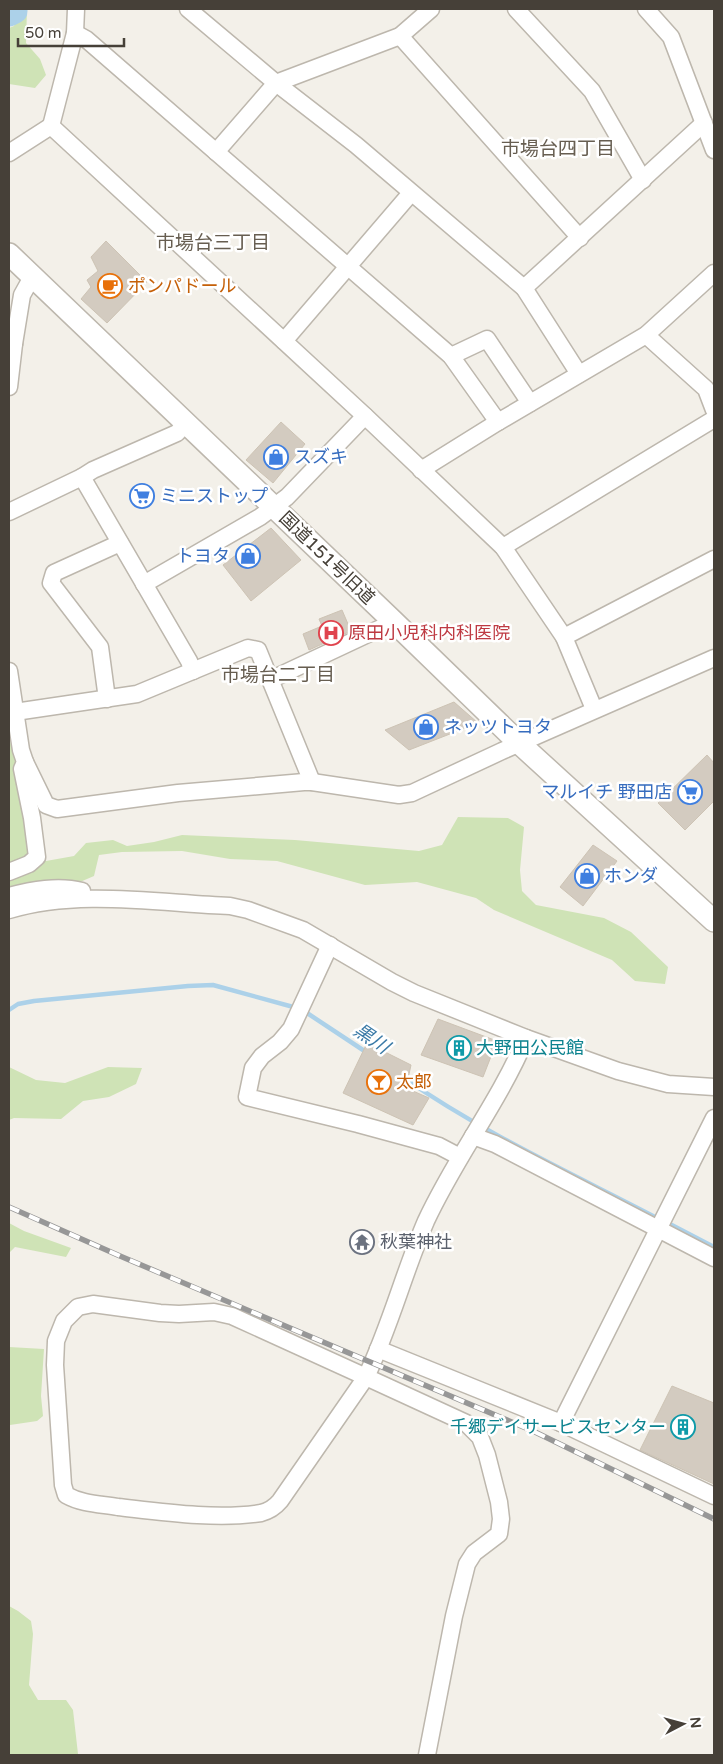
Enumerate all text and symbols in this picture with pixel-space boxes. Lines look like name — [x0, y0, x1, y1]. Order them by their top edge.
scale bar — [18, 15, 124, 47]
text: 50 m — [25, 24, 62, 42]
district label: 市場台四丁目 — [501, 138, 615, 160]
district label: 市場台三丁目 — [156, 232, 270, 254]
cafe icon: ポンパドール — [97, 273, 123, 299]
place label: ポンパドール — [128, 275, 237, 297]
shop icon: スズキ — [263, 444, 289, 470]
place label: スズキ — [294, 446, 348, 468]
supermarket icon: ミニストップ — [129, 483, 155, 509]
place label: ミニストップ — [160, 485, 268, 507]
street label: 国道151号旧道 — [275, 507, 379, 609]
shop icon: トヨタ — [235, 543, 261, 569]
place label: トヨタ — [176, 545, 230, 567]
hospital icon: 原田小児科内科医院 — [318, 620, 344, 646]
place label: 原田小児科内科医院 — [348, 622, 510, 644]
district label: 市場台二丁目 — [221, 664, 335, 686]
shop icon: ネッツトヨタ — [413, 714, 439, 740]
place label: ネッツトヨタ — [444, 716, 552, 738]
supermarket icon: マルイチ 野田店 — [677, 779, 703, 805]
place label: マルイチ 野田店 — [541, 781, 672, 803]
shop icon: ホンダ — [574, 863, 600, 889]
place label: ホンダ — [604, 865, 658, 887]
water label: 黒川 — [350, 1019, 395, 1060]
building icon: 大野田公民館 — [446, 1035, 472, 1061]
place label: 大野田公民館 — [476, 1037, 584, 1059]
bar icon: 太郎 — [366, 1069, 392, 1095]
place label: 太郎 — [396, 1071, 432, 1093]
temple icon: 秋葉神社 — [349, 1229, 375, 1255]
place label: 秋葉神社 — [380, 1231, 452, 1253]
building icon: 千郷デイサービスセンター — [670, 1414, 696, 1440]
place label: 千郷デイサービスセンター — [450, 1416, 666, 1438]
north arrow — [658, 1699, 708, 1749]
text: N — [686, 1716, 704, 1729]

